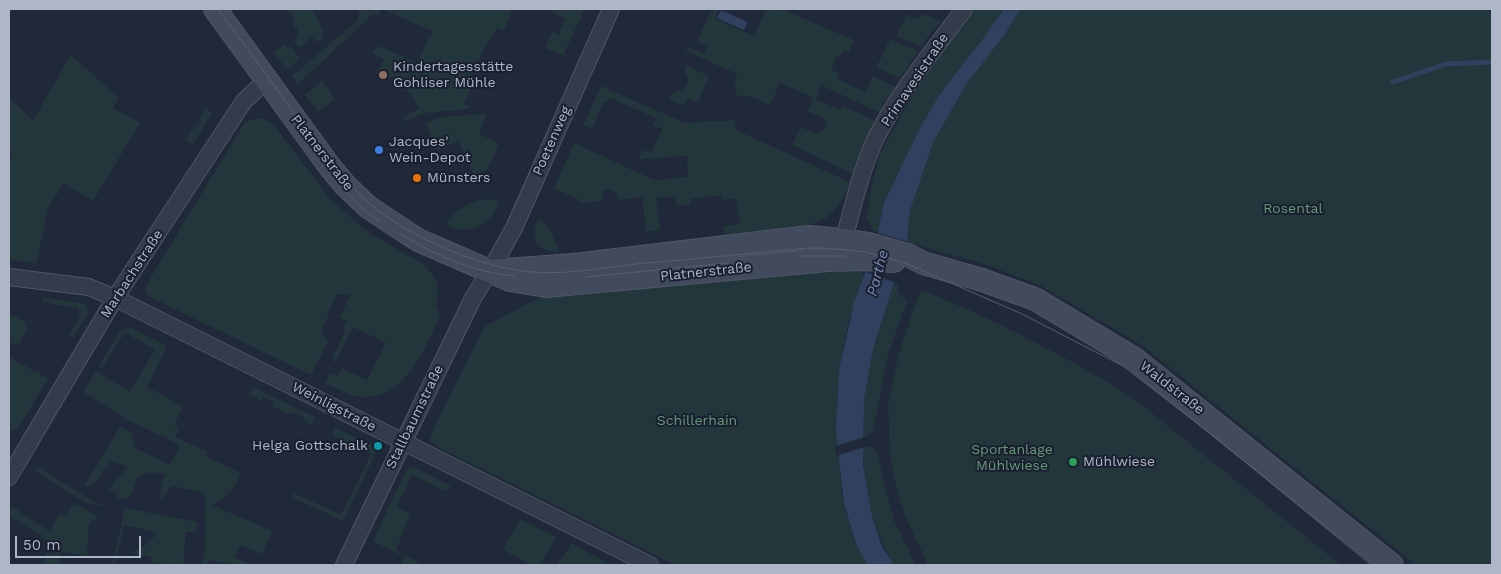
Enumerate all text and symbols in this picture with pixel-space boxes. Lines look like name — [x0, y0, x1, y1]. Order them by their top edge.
street label: Primavesistraße — [878, 30, 952, 130]
place label: Kindertagesstätte Gohliser Mühle — [393, 59, 513, 92]
marker: Kindertagesstätte Gohliser Mühle — [377, 69, 389, 81]
street label: Poetenweg — [529, 104, 575, 178]
street label: Platnerstraße — [287, 112, 357, 194]
place label: Jacques' Wein-Depot — [389, 134, 471, 166]
marker: Jacques' Wein-Depot — [373, 144, 385, 156]
place label: Münsters — [427, 170, 490, 186]
marker: Münsters — [411, 172, 423, 184]
park label: Rosental — [1263, 201, 1323, 217]
street label: Marbachstraße — [97, 227, 167, 321]
water label: Parthe — [863, 248, 893, 298]
street label: Platnerstraße — [659, 259, 753, 285]
street label: Waldstraße — [1136, 358, 1208, 418]
street label: Stallbaumstraße — [383, 362, 447, 472]
street label: Weinligstraße — [289, 379, 379, 435]
park label: Schillerhain — [657, 413, 737, 429]
place label: Helga Gottschalk — [252, 438, 368, 454]
marker: Helga Gottschalk — [372, 440, 384, 452]
park label: Sportanlage Mühlwiese — [971, 442, 1053, 474]
place label: Mühlwiese — [1083, 454, 1155, 470]
marker: Mühlwiese — [1067, 456, 1079, 468]
scale bar — [18, 526, 144, 558]
text: 50 m — [23, 536, 60, 554]

